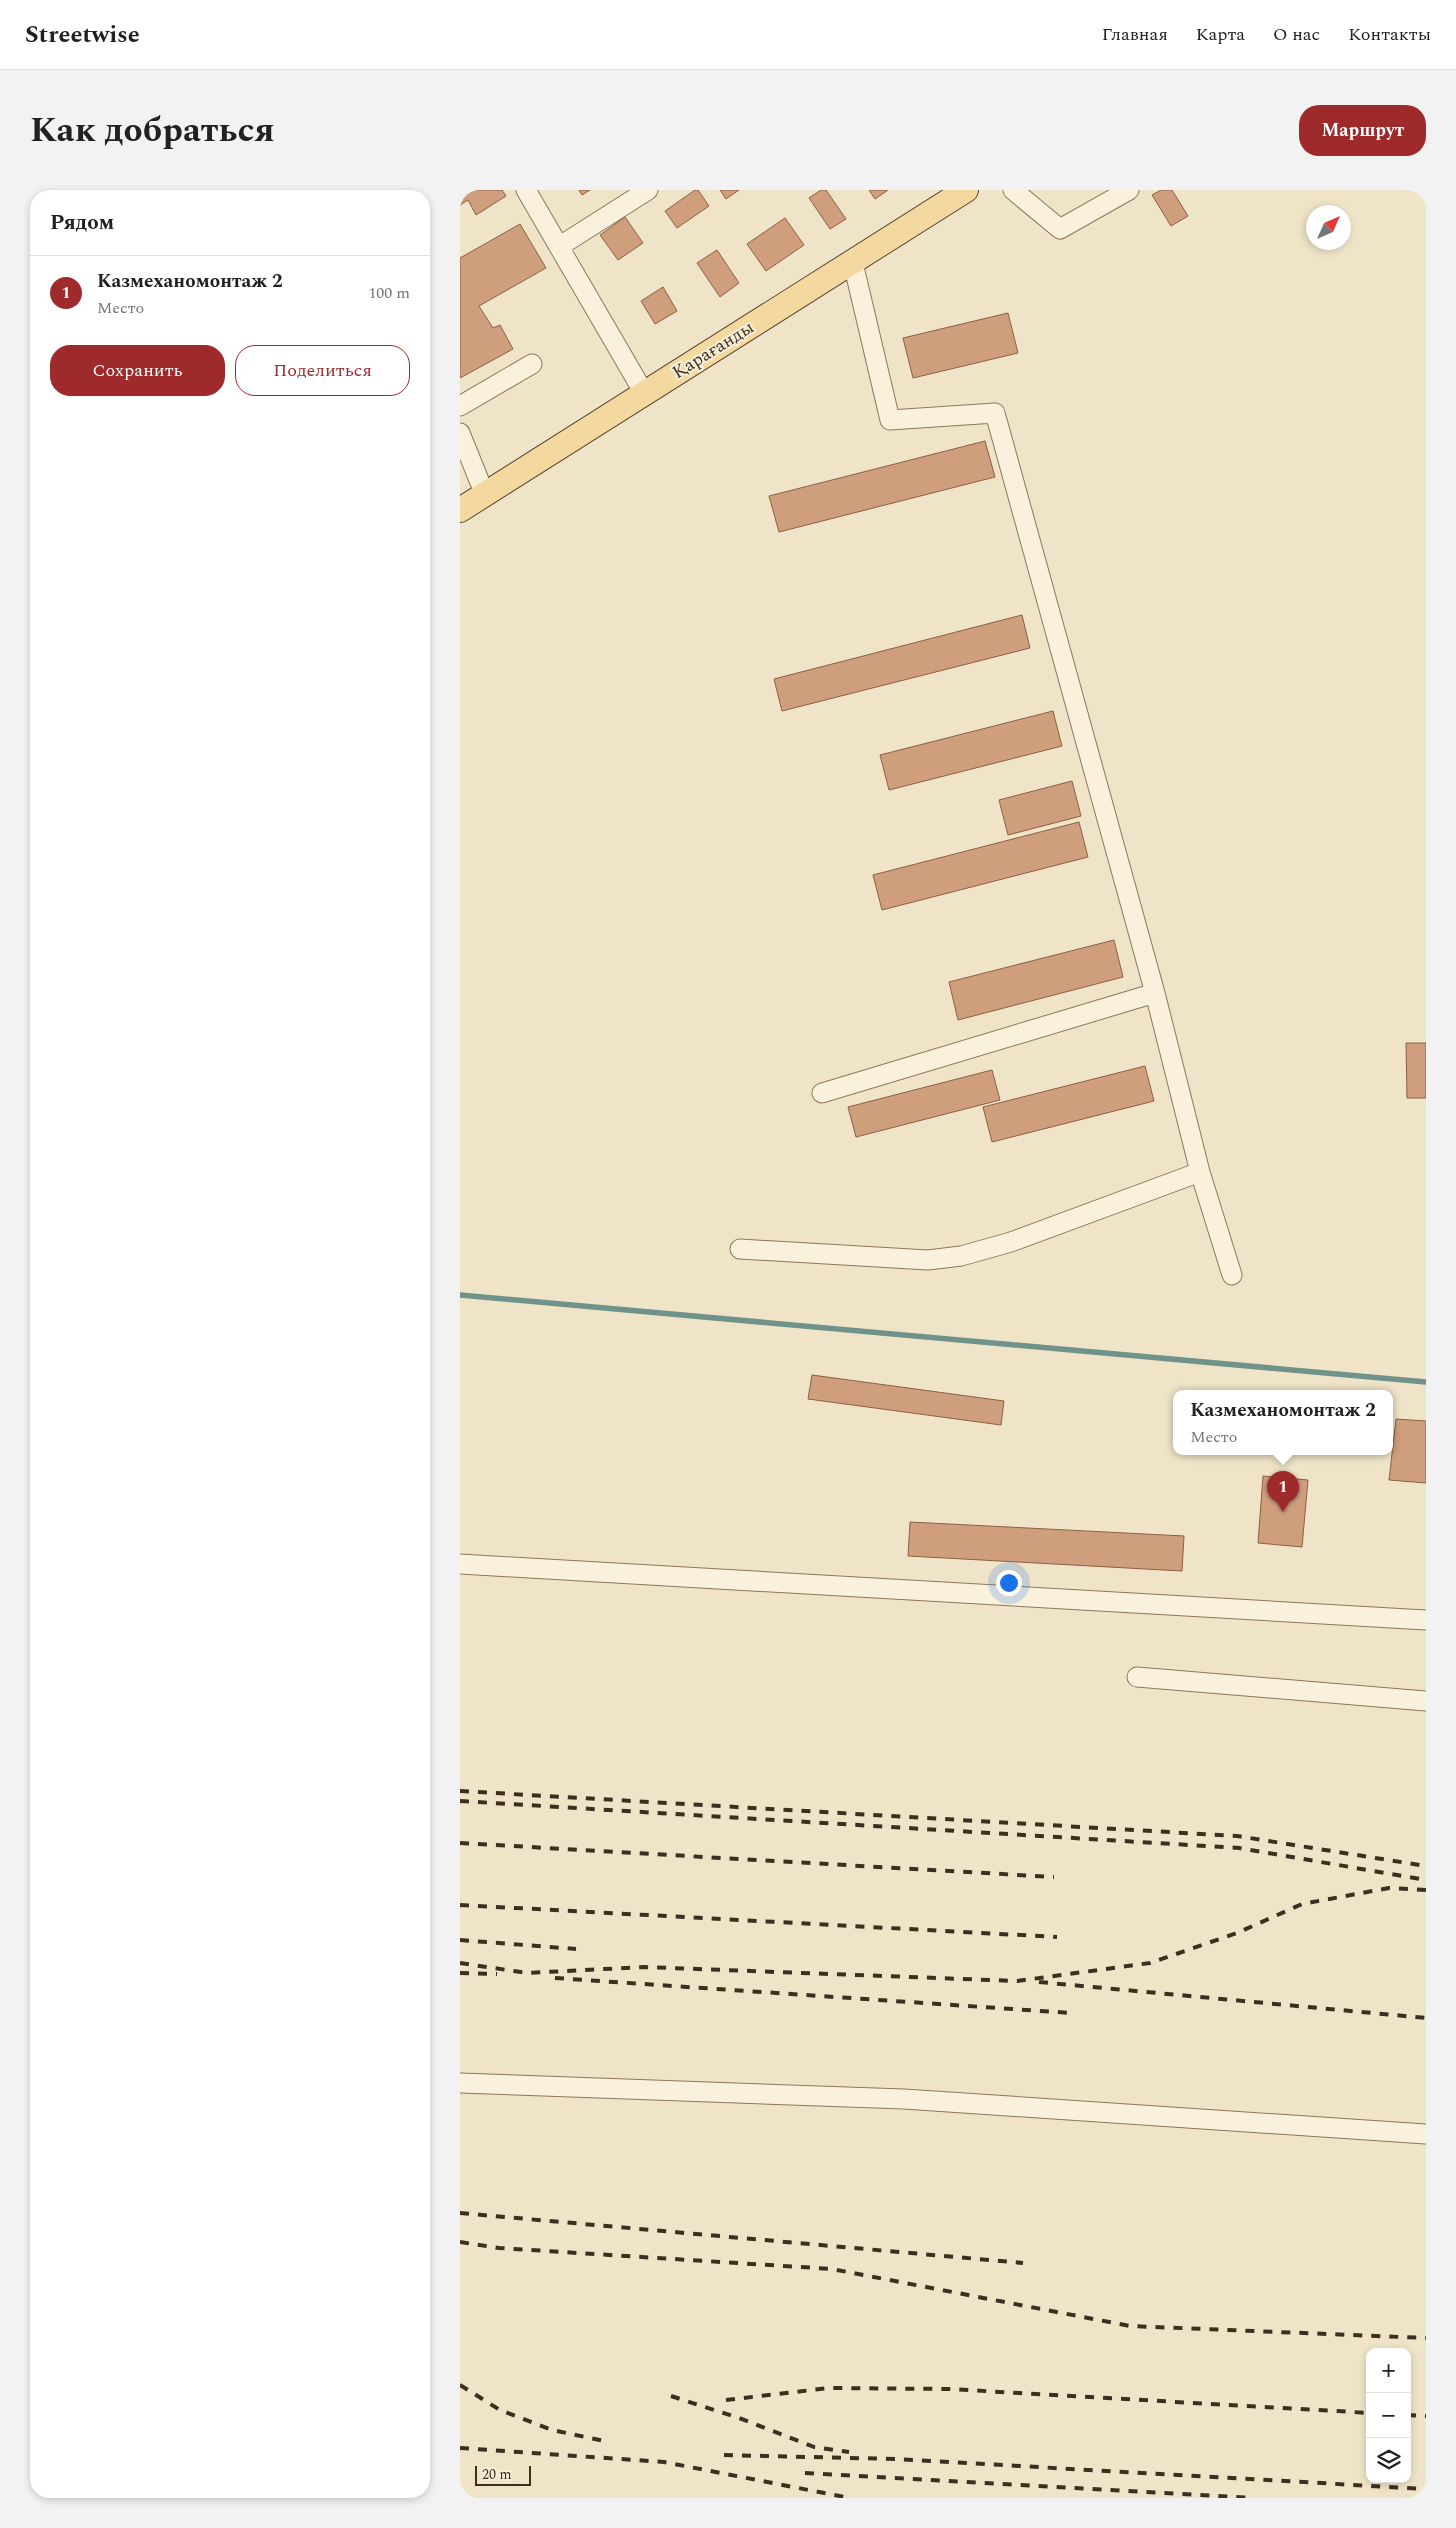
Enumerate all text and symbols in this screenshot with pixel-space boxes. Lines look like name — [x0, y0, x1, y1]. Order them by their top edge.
text: Streetwise — [25, 17, 140, 53]
text: Главная — [1102, 21, 1168, 48]
text: Карта — [1196, 21, 1245, 48]
text: О нас — [1273, 21, 1320, 48]
text: Контакты — [1348, 21, 1431, 48]
text: Как добраться — [30, 104, 275, 157]
button: Маршрут — [1299, 105, 1426, 156]
north arrow — [1306, 205, 1351, 250]
text: Рядом — [50, 207, 114, 239]
text: Казмеханомонтаж 2 — [97, 267, 283, 296]
text: 1 — [62, 281, 70, 305]
text: 100 m — [368, 281, 410, 305]
text: Место — [97, 296, 144, 320]
street label: Қарағанды — [667, 314, 759, 386]
button: Сохранить — [50, 345, 225, 396]
button: Поделиться — [235, 345, 410, 396]
popup — [1173, 1390, 1393, 1455]
text: Казмеханомонтаж 2 — [1190, 1396, 1376, 1425]
text: Место — [1190, 1425, 1237, 1449]
pin: 1 — [1267, 1471, 1299, 1512]
your location — [996, 1570, 1022, 1596]
map controls — [1366, 2348, 1411, 2483]
button: + — [1366, 2348, 1411, 2393]
button: − — [1366, 2393, 1411, 2438]
button: layers — [1366, 2438, 1411, 2483]
scale bar — [475, 2463, 531, 2486]
text: 20 m — [482, 2464, 512, 2485]

